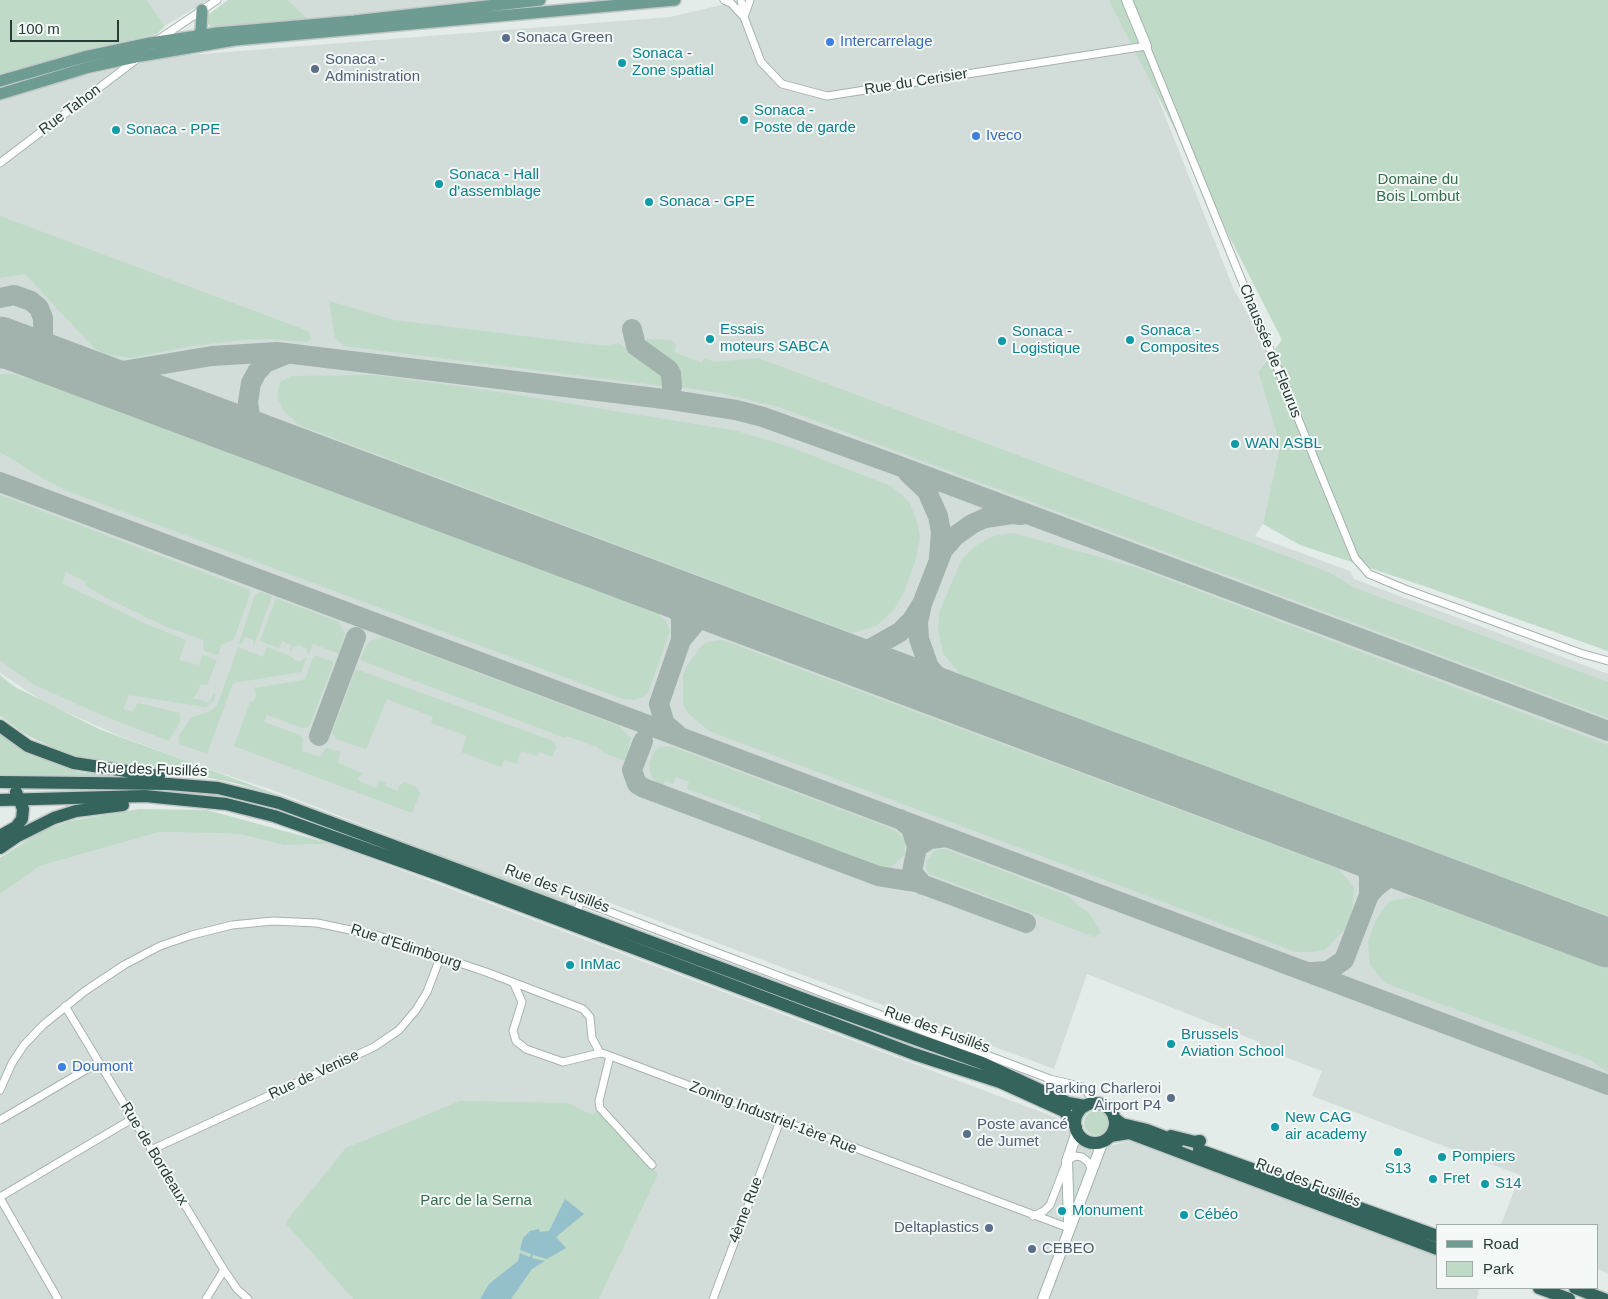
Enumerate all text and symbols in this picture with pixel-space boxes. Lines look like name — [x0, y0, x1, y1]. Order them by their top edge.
scale bar — [12, 10, 121, 42]
text: 100 m — [18, 20, 60, 37]
place label: Sonaca Green — [516, 29, 613, 47]
marker: Sonaca Green — [500, 32, 512, 44]
place label: Intercarrelage — [840, 33, 933, 51]
marker: Intercarrelage — [824, 36, 836, 48]
place label: Sonaca - Zone spatial — [632, 45, 714, 80]
place label: Sonaca - Administration — [325, 51, 420, 86]
marker: Sonaca - Zone spatial — [616, 57, 628, 69]
marker: Sonaca - Administration — [309, 63, 321, 75]
street label: Rue du Cerisier — [863, 65, 969, 99]
street label: Rue Tahon — [36, 81, 104, 139]
place label: Sonaca - Poste de garde — [754, 102, 856, 137]
marker: Sonaca - Poste de garde — [738, 114, 750, 126]
place label: Sonaca - PPE — [126, 121, 220, 139]
marker: Sonaca - PPE — [110, 124, 122, 136]
place label: Iveco — [986, 127, 1022, 145]
marker: Iveco — [970, 130, 982, 142]
place label: Sonaca - Hall d'assemblage — [449, 166, 541, 201]
park label: Domaine du Bois Lombut — [1376, 171, 1460, 206]
marker: Sonaca - Hall d'assemblage — [433, 178, 445, 190]
place label: Sonaca - GPE — [659, 193, 755, 211]
marker: Sonaca - GPE — [643, 196, 655, 208]
street label: Chaussée de Fleurus — [1235, 282, 1305, 420]
place label: Essais moteurs SABCA — [720, 321, 829, 356]
place label: Sonaca - Composites — [1140, 322, 1219, 357]
place label: Sonaca - Logistique — [1012, 323, 1080, 358]
marker: Essais moteurs SABCA — [704, 333, 716, 345]
marker: Sonaca - Composites — [1124, 334, 1136, 346]
marker: Sonaca - Logistique — [996, 335, 1008, 347]
place label: WAN ASBL — [1245, 435, 1322, 453]
marker: WAN ASBL — [1229, 438, 1241, 450]
street label: Rue des Fusillés — [96, 759, 208, 781]
street label: Rue des Fusillés — [502, 861, 612, 917]
street label: Rue d'Edimbourg — [348, 921, 464, 973]
place label: InMac — [580, 956, 621, 974]
marker: InMac — [564, 959, 576, 971]
street label: Rue des Fusillés — [882, 1003, 992, 1057]
place label: Brussels Aviation School — [1181, 1026, 1284, 1061]
marker: Brussels Aviation School — [1165, 1038, 1177, 1050]
street label: Rue de Venise — [266, 1046, 362, 1104]
place label: Doumont — [72, 1058, 133, 1076]
marker: Doumont — [56, 1061, 68, 1073]
street label: Zoning Industriel-1ère Rue — [687, 1078, 859, 1158]
place label: Parking Charleroi Airport P4 — [1045, 1080, 1161, 1115]
marker: Parking Charleroi Airport P4 — [1165, 1092, 1177, 1104]
street label: Rue de Bordeaux — [116, 1099, 192, 1209]
place label: New CAG air academy — [1285, 1109, 1367, 1144]
place label: Poste avancé de Jumet — [977, 1116, 1068, 1151]
marker: New CAG air academy — [1269, 1121, 1281, 1133]
marker: Poste avancé de Jumet — [961, 1128, 973, 1140]
marker: S13 — [1392, 1146, 1404, 1158]
place label: Pompiers — [1452, 1148, 1515, 1166]
marker: Pompiers — [1436, 1151, 1448, 1163]
street label: Rue des Fusillés — [1253, 1155, 1363, 1211]
place label: S13 — [1385, 1160, 1411, 1178]
place label: Fret — [1443, 1170, 1470, 1188]
marker: Fret — [1427, 1173, 1439, 1185]
street label: 4ème Rue — [725, 1174, 767, 1246]
place label: S14 — [1495, 1175, 1522, 1193]
marker: S14 — [1479, 1178, 1491, 1190]
park label: Parc de la Serna — [420, 1192, 532, 1210]
place label: Monument — [1072, 1202, 1143, 1220]
marker: Monument — [1056, 1205, 1068, 1217]
place label: Cébéo — [1194, 1206, 1238, 1224]
marker: Cébéo — [1178, 1209, 1190, 1221]
place label: Deltaplastics — [894, 1219, 979, 1237]
marker: Deltaplastics — [983, 1222, 995, 1234]
legend — [1436, 1224, 1598, 1289]
text: Road — [1483, 1235, 1519, 1252]
place label: CEBEO — [1042, 1240, 1095, 1258]
marker: CEBEO — [1026, 1243, 1038, 1255]
text: Park — [1483, 1260, 1514, 1277]

